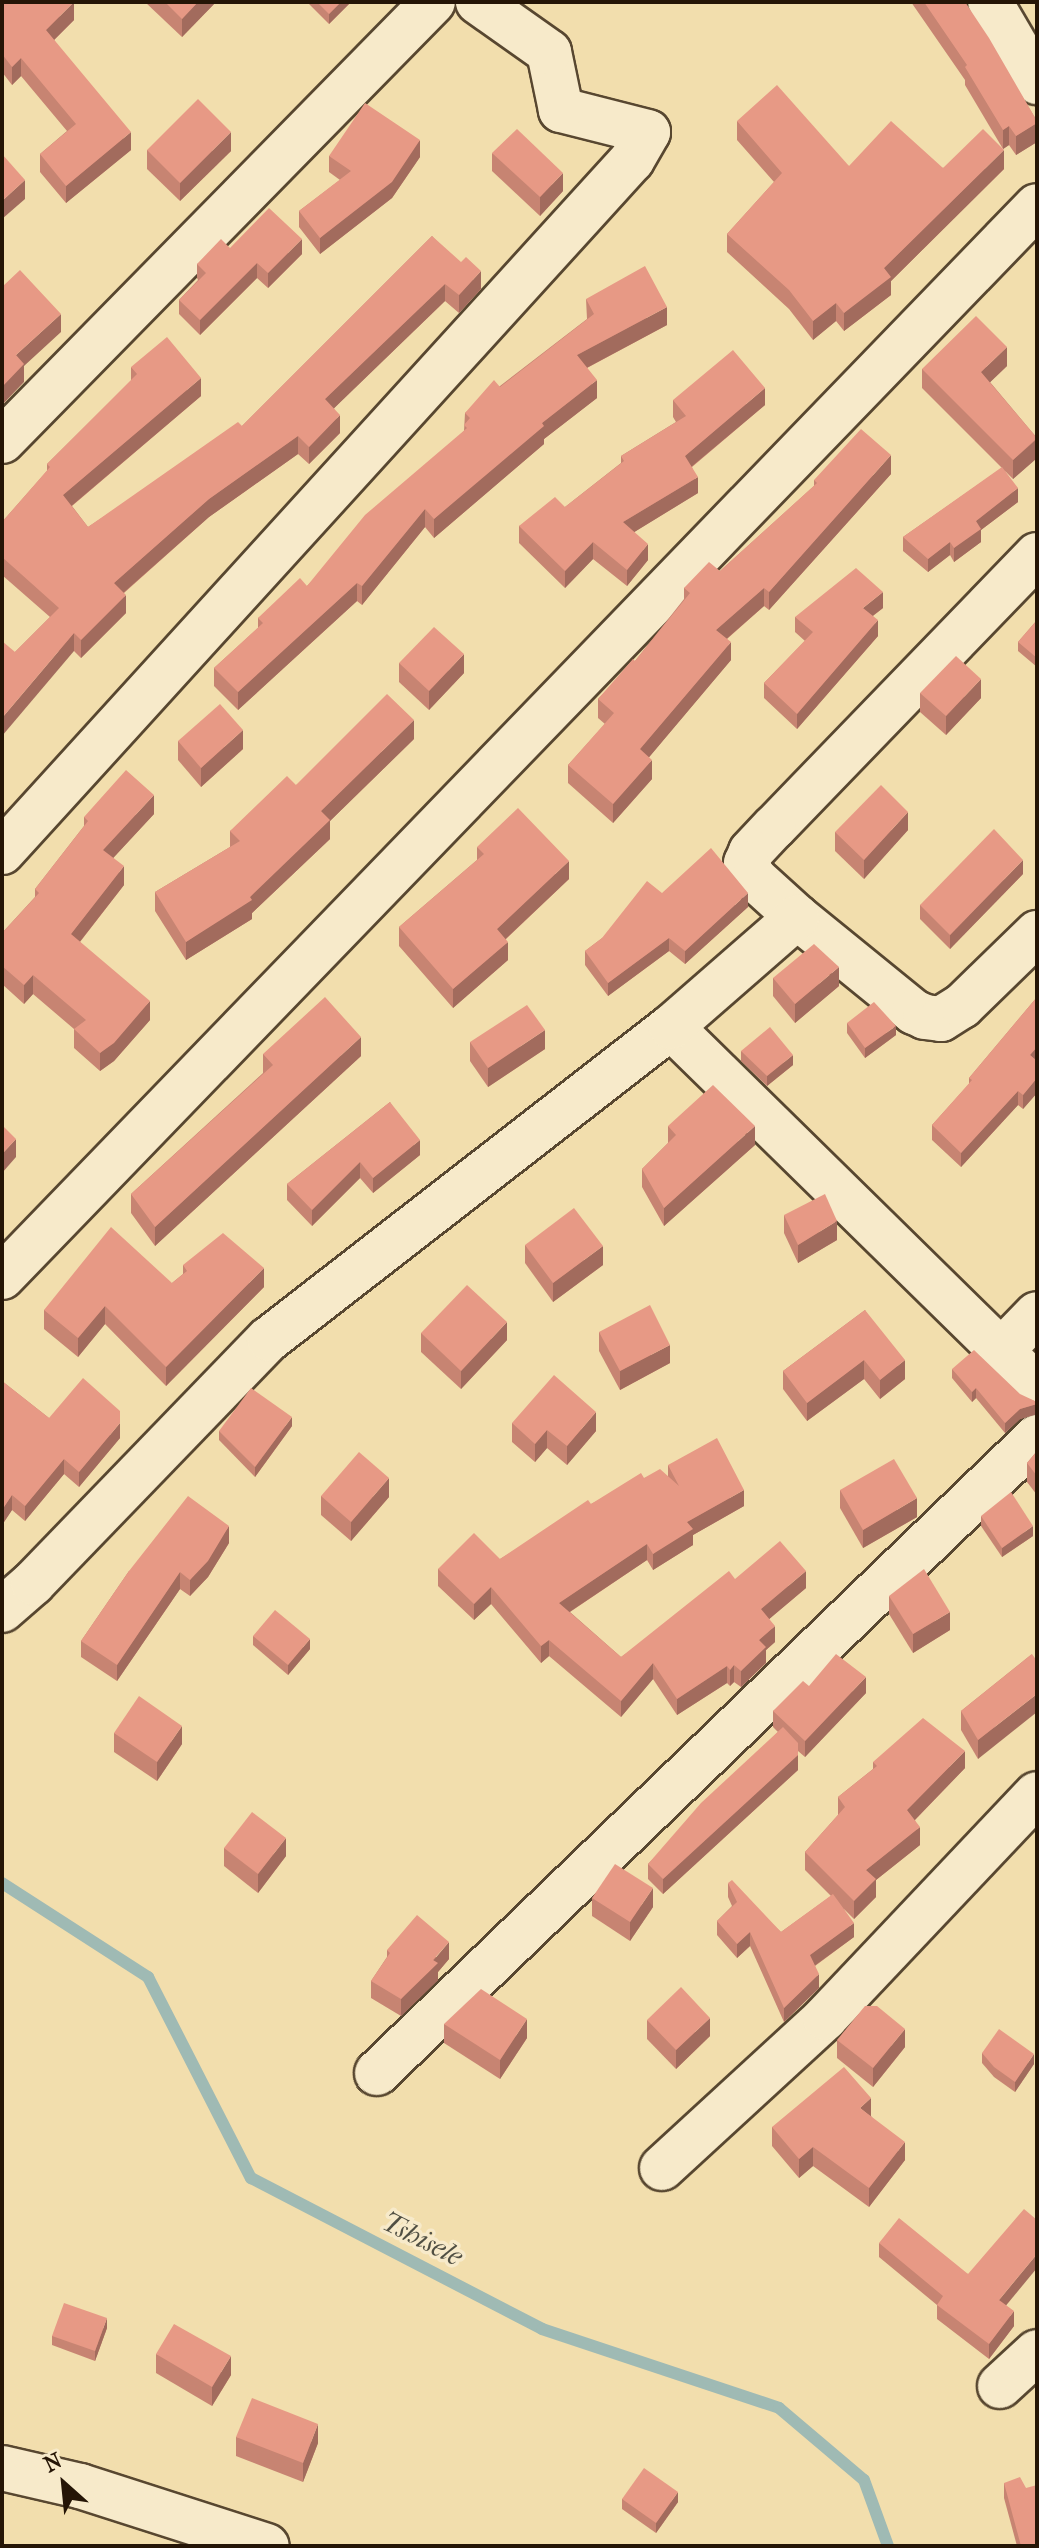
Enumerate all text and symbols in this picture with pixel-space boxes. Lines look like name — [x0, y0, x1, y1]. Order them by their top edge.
water label: Tshisele — [376, 2205, 468, 2273]
north arrow — [24, 2444, 104, 2524]
text: N — [40, 2447, 66, 2478]

